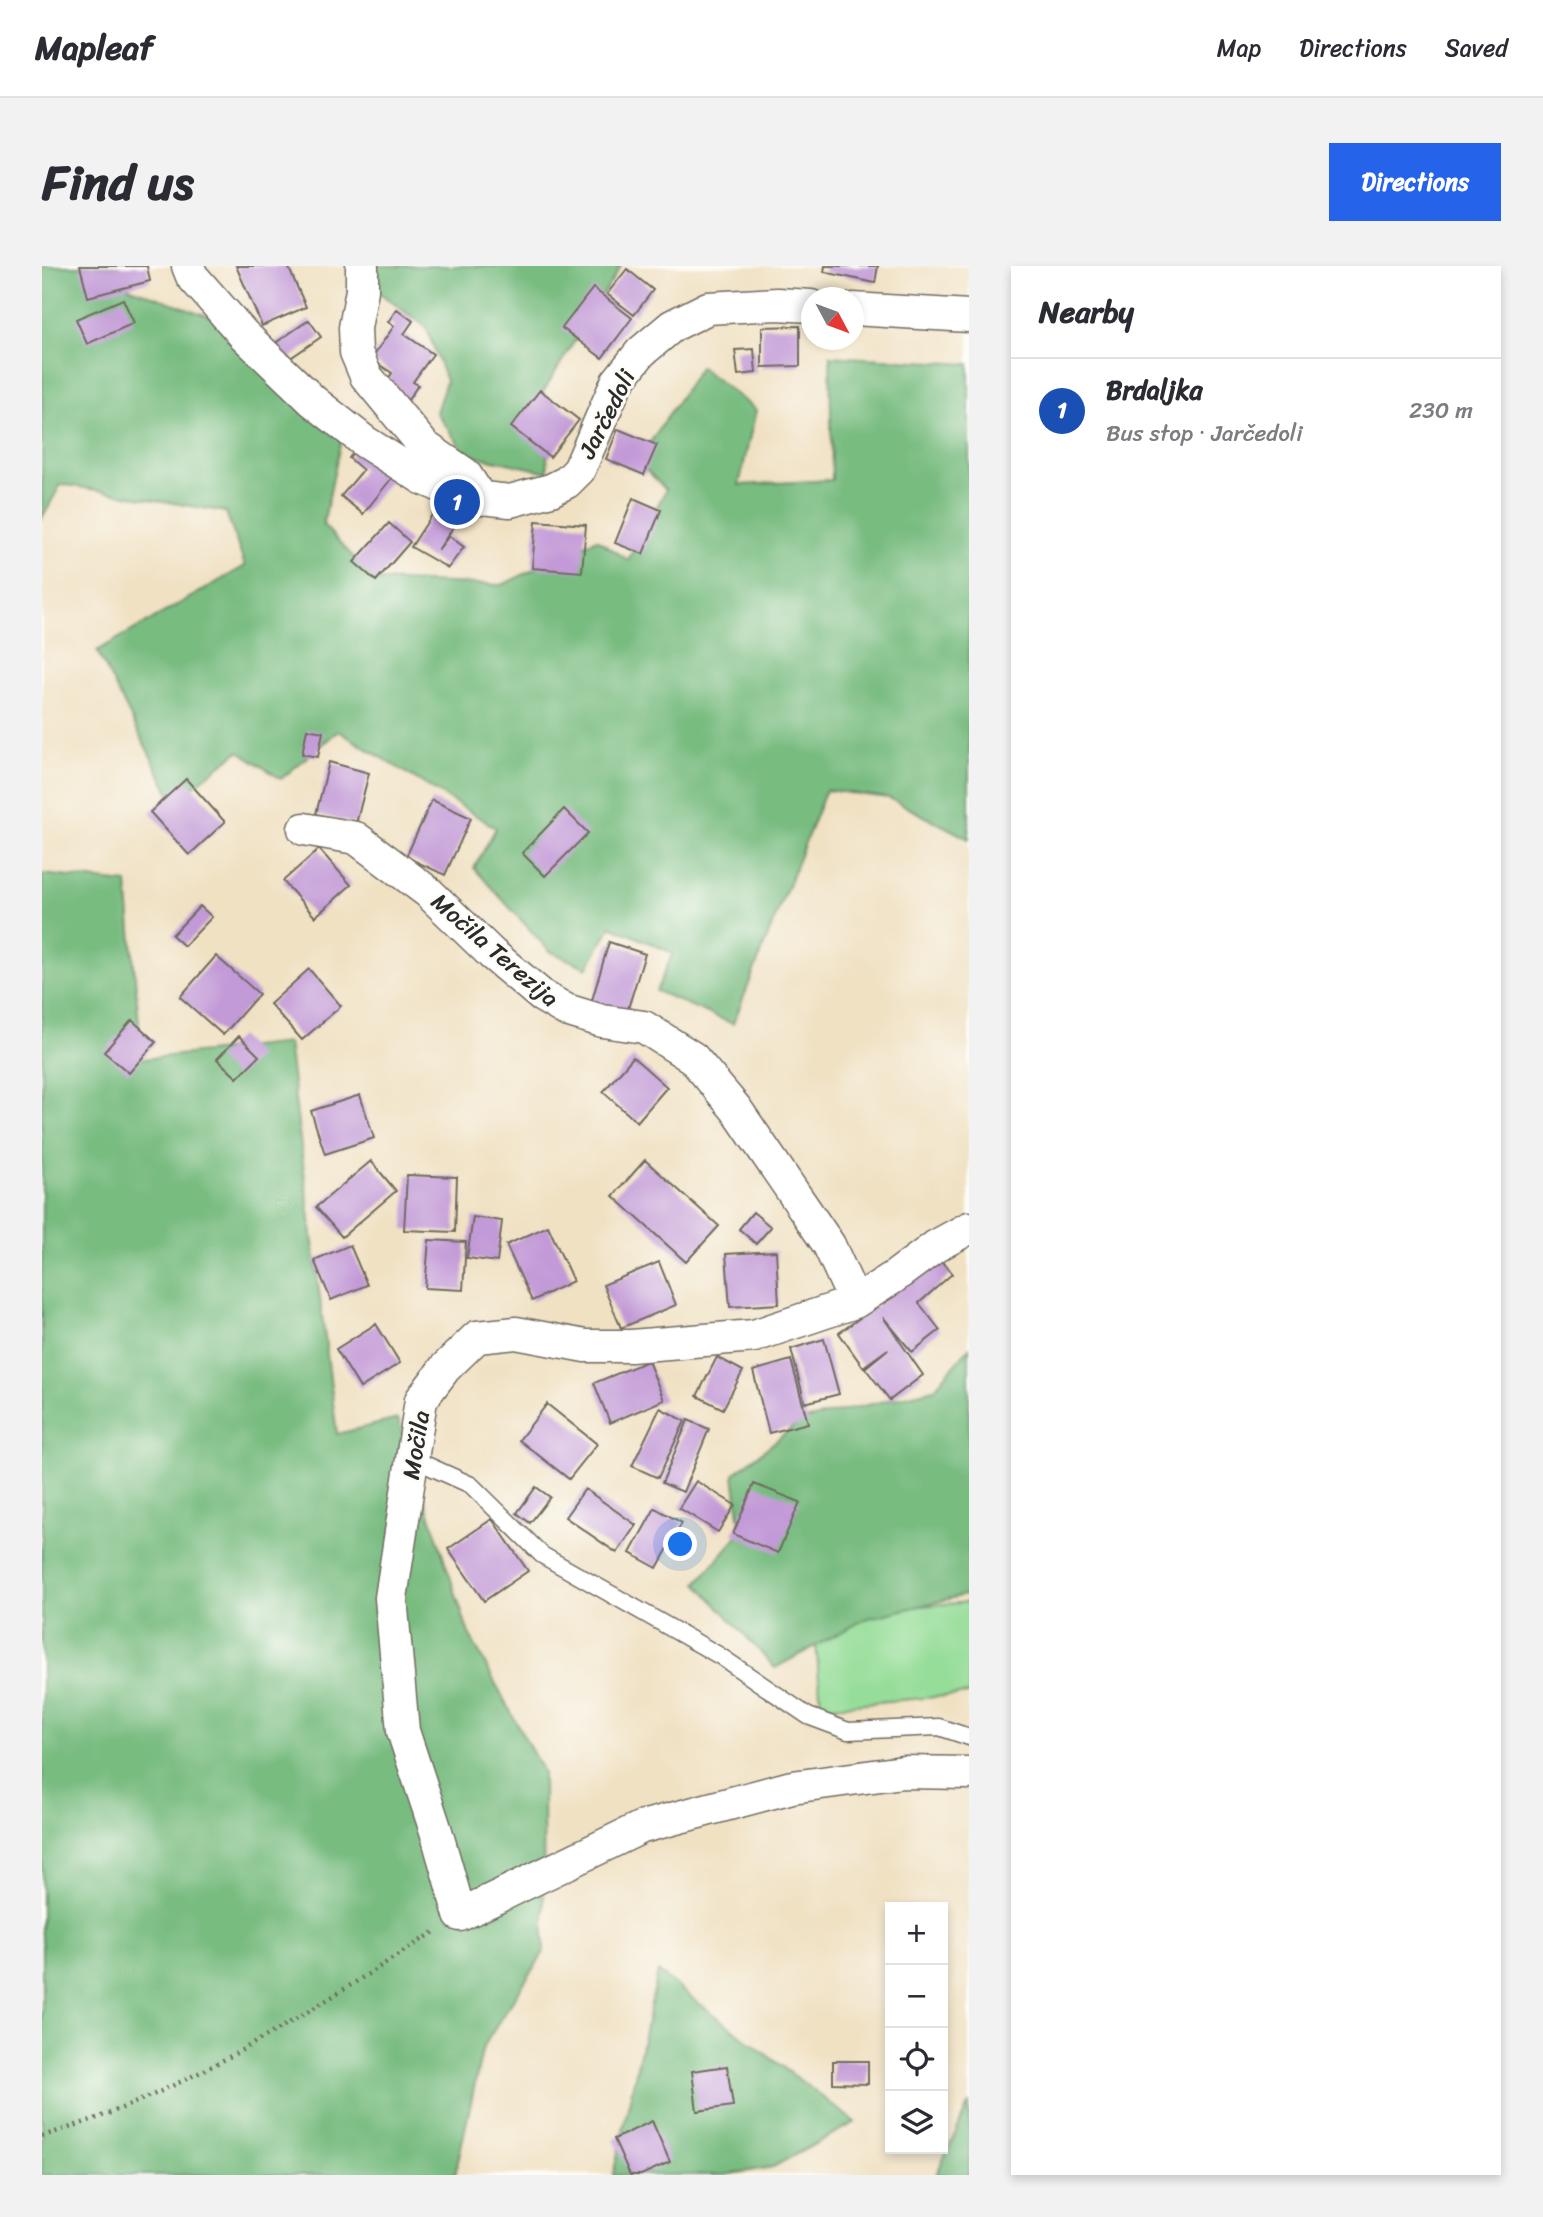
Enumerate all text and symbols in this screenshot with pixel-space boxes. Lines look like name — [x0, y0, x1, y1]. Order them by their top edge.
text: Mapleaf — [35, 19, 153, 77]
text: Map — [1217, 27, 1261, 69]
text: Directions — [1299, 27, 1407, 69]
text: Saved — [1445, 27, 1508, 69]
text: Find us — [42, 139, 194, 226]
button: Directions — [1329, 143, 1501, 221]
text: Nearby — [1039, 285, 1134, 339]
north arrow — [801, 287, 864, 350]
street label: Jarčedoli — [566, 361, 648, 467]
text: Brdaljka — [1106, 367, 1203, 413]
text: 1 — [1057, 390, 1067, 431]
text: 230 m — [1409, 390, 1473, 431]
text: Bus stop · Jarčedoli — [1106, 413, 1303, 454]
pin: 1 — [434, 476, 480, 528]
street label: Močila Terezija — [421, 882, 569, 1018]
street label: Močila — [390, 1408, 442, 1482]
your location — [663, 1527, 697, 1561]
map controls — [885, 1902, 948, 2154]
button: + — [885, 1902, 948, 1965]
button: − — [885, 1965, 948, 2028]
button: locate — [885, 2028, 948, 2091]
button: layers — [885, 2091, 948, 2154]

